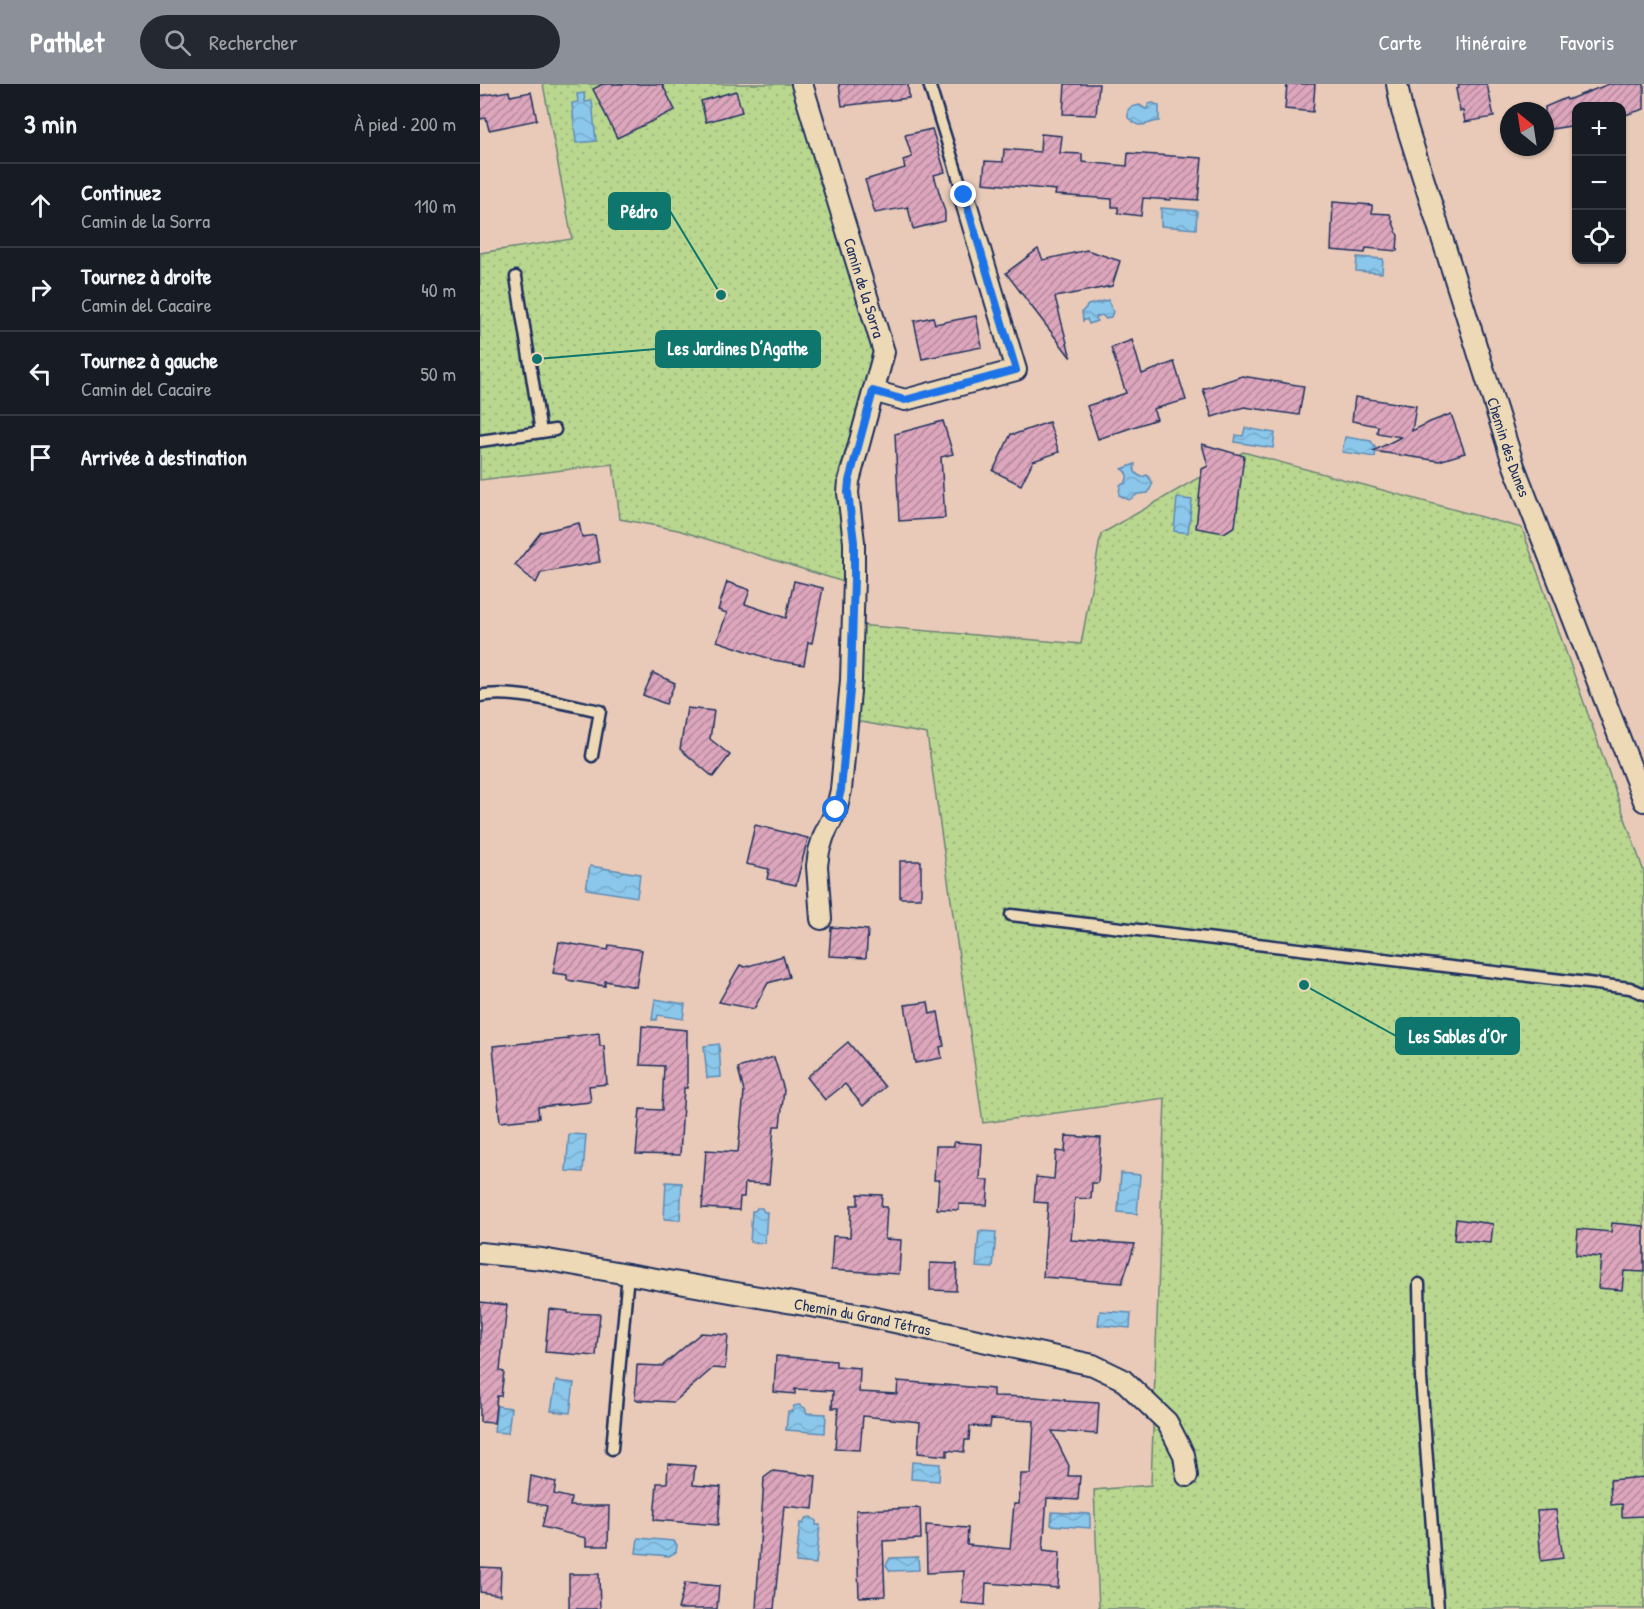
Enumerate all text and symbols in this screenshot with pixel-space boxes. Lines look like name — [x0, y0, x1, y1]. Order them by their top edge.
search box — [140, 15, 560, 69]
text: Pathlet — [30, 23, 104, 61]
icon: search — [161, 26, 194, 59]
text: Rechercher — [209, 27, 298, 57]
text: Carte — [1379, 28, 1422, 57]
text: Itinéraire — [1455, 28, 1527, 57]
text: Favoris — [1560, 28, 1614, 57]
north arrow — [1500, 102, 1554, 156]
map controls — [1572, 102, 1626, 264]
button: + — [1572, 102, 1626, 156]
text: 3 min — [24, 106, 77, 141]
text: À pied · 200 m — [354, 110, 456, 137]
button: − — [1572, 156, 1626, 210]
text: Continuez — [81, 177, 161, 207]
route end — [950, 181, 976, 207]
icon: ahead — [24, 189, 57, 222]
text: 110 m — [414, 192, 456, 219]
callout: Pédro — [609, 193, 670, 229]
text: Pédro — [620, 199, 658, 224]
text: Camin de la Sorra — [81, 207, 210, 234]
button: locate — [1572, 210, 1626, 264]
street label: Camin de la Sorra — [839, 235, 890, 340]
text: Tournez à droite — [81, 261, 211, 291]
icon: right — [24, 273, 57, 306]
text: 40 m — [421, 276, 456, 303]
text: Camin del Cacaire — [81, 291, 212, 318]
callout: Les Jardines D’Agathe — [656, 331, 820, 367]
text: Les Jardines D’Agathe — [668, 336, 809, 362]
text: Tournez à gauche — [81, 345, 218, 375]
icon: left — [24, 357, 57, 390]
text: 50 m — [420, 360, 456, 387]
text: Camin del Cacaire — [81, 375, 212, 402]
street label: Chemin des Dunes — [1482, 395, 1536, 500]
icon: arrive — [24, 441, 57, 474]
text: Arrivée à destination — [81, 442, 247, 472]
route start — [822, 796, 848, 822]
callout: Les Sables d’Or — [1396, 1018, 1519, 1054]
text: Les Sables d’Or — [1409, 1024, 1507, 1049]
street label: Chemin du Grand Tétras — [792, 1292, 933, 1341]

